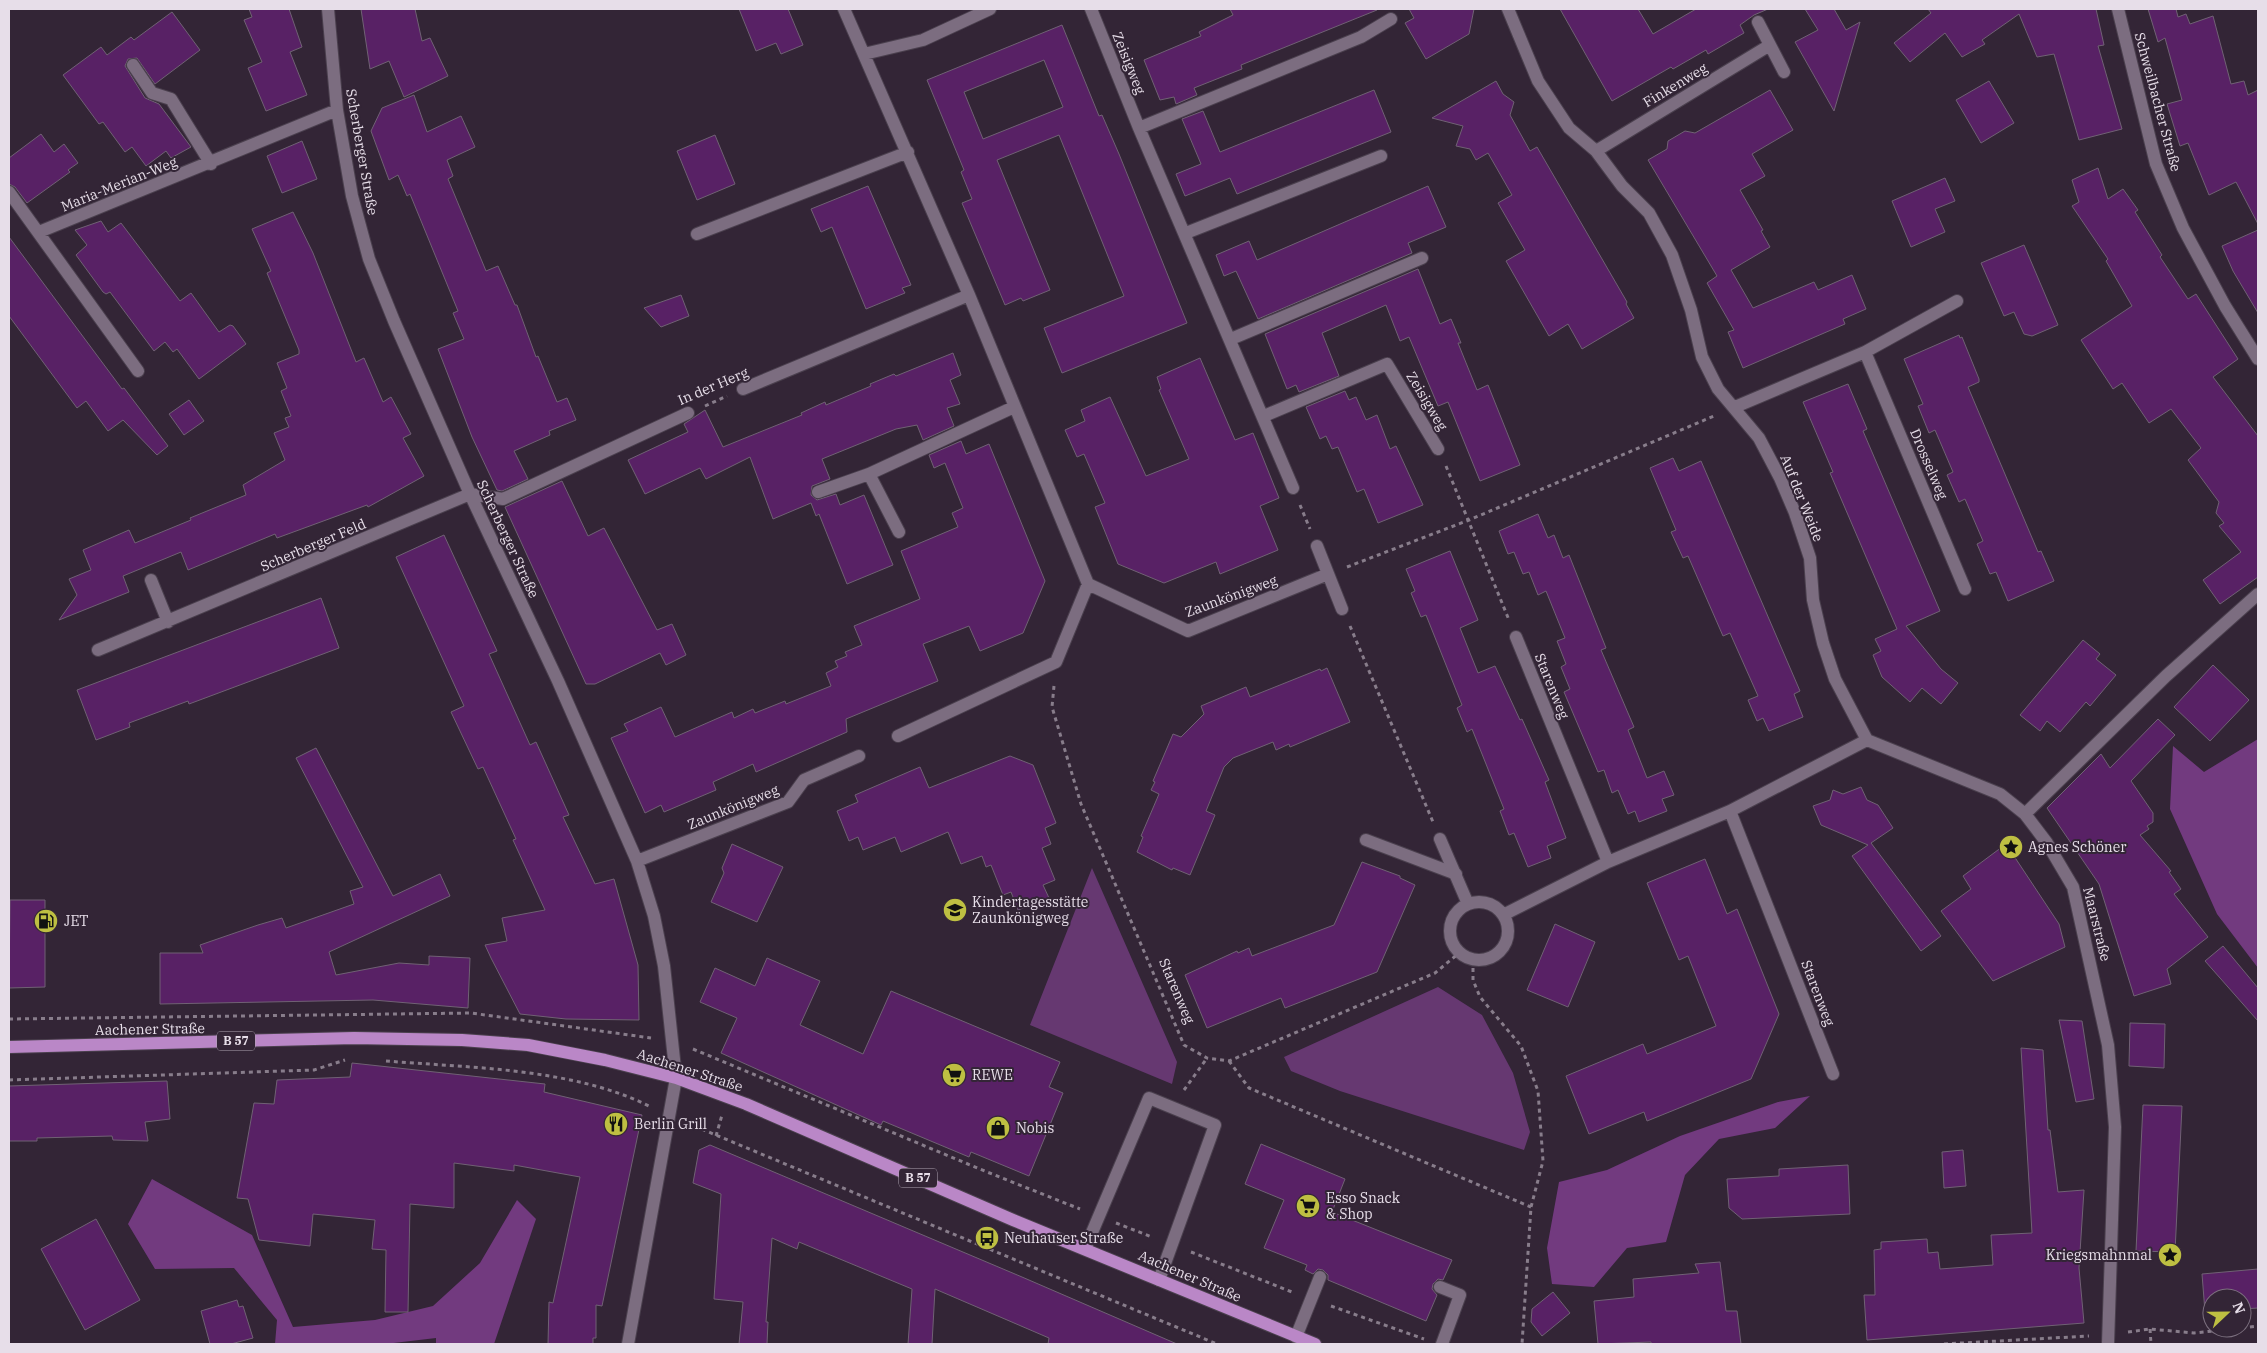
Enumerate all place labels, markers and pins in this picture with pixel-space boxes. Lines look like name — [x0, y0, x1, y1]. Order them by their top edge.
place icon: Agnes Schöner — [1998, 834, 2024, 860]
place label: Agnes Schöner — [2028, 838, 2127, 856]
place label: Kindertagesstätte Zaunkönigweg — [972, 893, 1088, 927]
school or university icon: Kindertagesstätte Zaunkönigweg — [942, 897, 968, 923]
fuel station icon: JET — [33, 908, 59, 934]
place label: JET — [64, 912, 89, 930]
supermarket icon: REWE — [941, 1062, 967, 1088]
place label: REWE — [972, 1066, 1013, 1084]
restaurant icon: Berlin Grill — [603, 1111, 629, 1137]
place label: Berlin Grill — [634, 1115, 707, 1133]
shop icon: Nobis — [985, 1115, 1011, 1141]
place label: Nobis — [1016, 1119, 1054, 1137]
place label: Esso Snack & Shop — [1326, 1189, 1401, 1223]
supermarket icon: Esso Snack & Shop — [1295, 1193, 1321, 1219]
bus stop icon: Neuhauser Straße — [974, 1225, 1000, 1251]
place label: Neuhauser Straße — [1004, 1229, 1123, 1247]
place icon: Kriegsmahnmal — [2157, 1242, 2183, 1268]
place label: Kriegsmahnmal — [2046, 1246, 2152, 1264]

